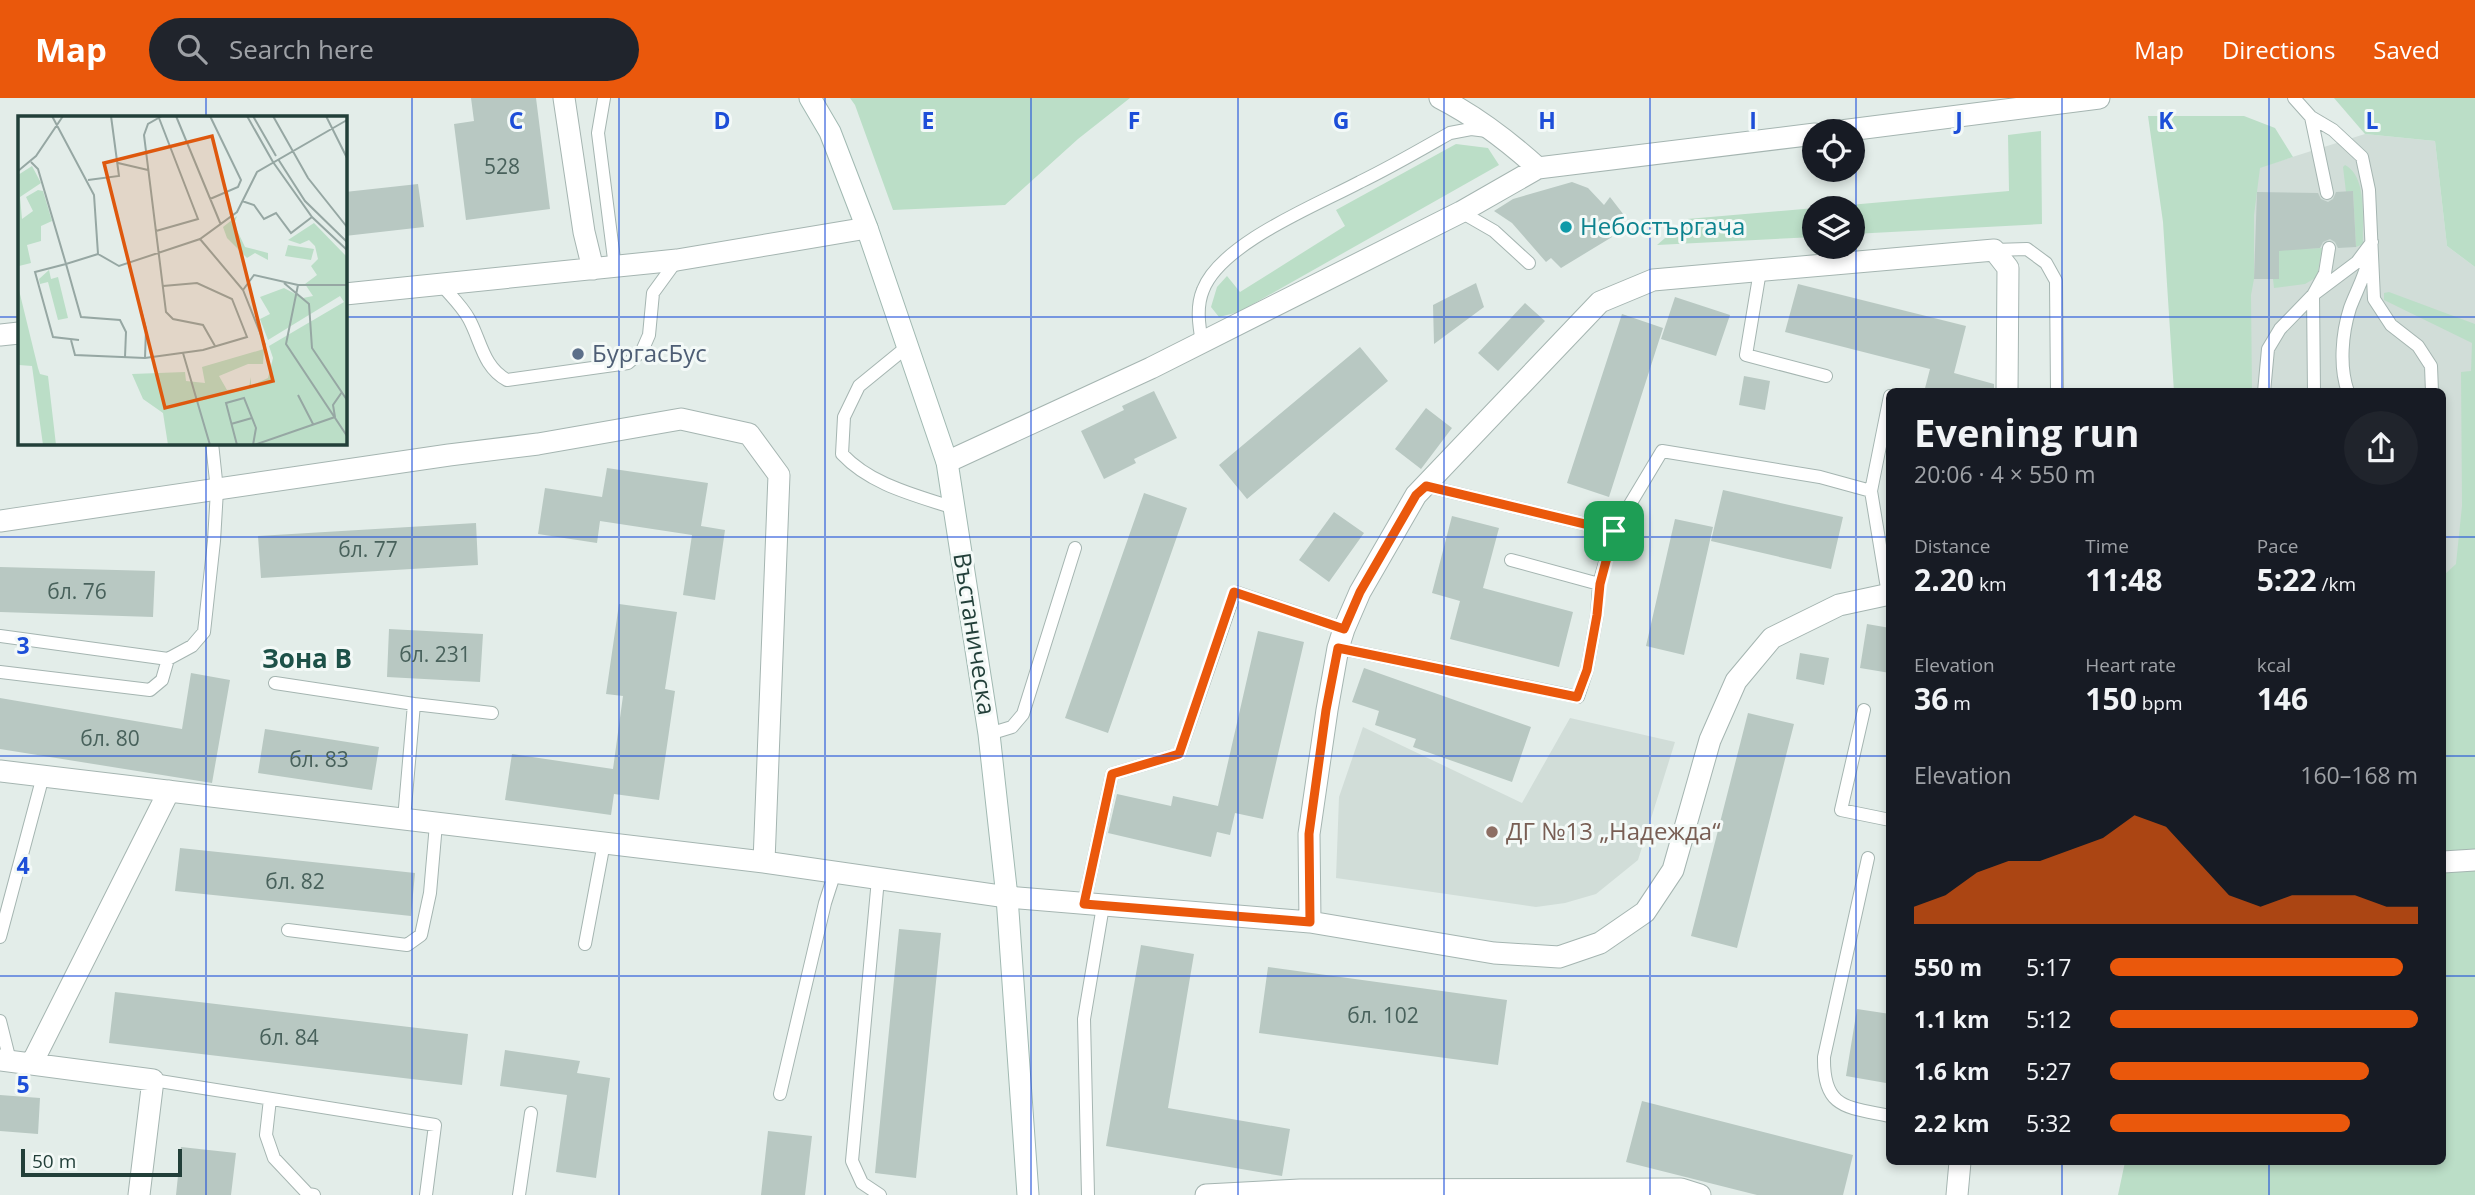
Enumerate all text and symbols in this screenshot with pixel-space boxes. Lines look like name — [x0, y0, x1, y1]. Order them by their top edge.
search box — [149, 18, 639, 81]
text: Map — [35, 27, 107, 72]
icon: search — [173, 30, 211, 68]
text: Search here — [229, 31, 374, 67]
text: Map — [2134, 33, 2184, 66]
text: Directions — [2222, 33, 2335, 66]
text: Saved — [2373, 33, 2440, 66]
text: C — [509, 104, 523, 136]
text: D — [713, 104, 731, 136]
text: E — [922, 104, 934, 136]
text: F — [1128, 104, 1140, 136]
text: G — [1333, 104, 1349, 136]
text: H — [1538, 104, 1556, 136]
text: I — [1749, 104, 1757, 136]
text: J — [1953, 104, 1963, 136]
text: K — [2158, 104, 2174, 136]
text: L — [2366, 104, 2379, 136]
inset map — [18, 116, 346, 444]
map controls — [1802, 119, 1865, 259]
button: locate — [1802, 119, 1865, 182]
house number: 528 — [484, 152, 520, 180]
button: layers — [1802, 196, 1865, 259]
place label: Небостъргача — [1580, 209, 1745, 242]
marker: Небостъргача — [1558, 219, 1574, 235]
place label: БургасБус — [592, 336, 707, 369]
marker: БургасБус — [570, 346, 586, 362]
text: Evening run — [1914, 406, 2139, 458]
button: share — [2344, 411, 2418, 485]
text: 20:06 · 4 × 550 m — [1914, 458, 2096, 490]
pin — [1584, 501, 1644, 561]
icon: arrive — [1595, 512, 1633, 550]
text: Distance — [1914, 533, 1990, 559]
text: Time — [2085, 533, 2129, 559]
text: Pace — [2257, 533, 2298, 559]
house number: бл. 77 — [338, 535, 398, 563]
street label: Въстаническа — [946, 550, 1005, 717]
text: 2.20 — [1914, 559, 1974, 600]
text: 11:48 — [2085, 559, 2163, 600]
text: 5:22 — [2257, 559, 2317, 600]
text: km — [1974, 571, 2007, 597]
text: /km — [2317, 571, 2356, 597]
house number: бл. 76 — [47, 577, 107, 605]
text: 3 — [16, 629, 30, 661]
district label: Зона В — [262, 640, 352, 676]
house number: бл. 231 — [399, 640, 471, 668]
text: Elevation — [1914, 652, 1995, 678]
text: Heart rate — [2085, 652, 2176, 678]
text: kcal — [2257, 652, 2291, 678]
text: 36 — [1914, 678, 1948, 719]
text: 150 — [2085, 678, 2137, 719]
text: 146 — [2257, 678, 2308, 719]
text: m — [1948, 690, 1971, 716]
text: bpm — [2137, 690, 2183, 716]
house number: бл. 80 — [80, 724, 140, 752]
house number: бл. 83 — [289, 745, 349, 773]
text: Elevation — [1914, 759, 2012, 791]
text: 160–168 m — [2300, 759, 2418, 791]
place label: ДГ №13 „Надежда“ — [1506, 814, 1721, 847]
marker: ДГ №13 „Надежда“ — [1484, 824, 1500, 840]
text: 4 — [16, 849, 30, 881]
house number: бл. 82 — [265, 867, 325, 895]
text: 550 m — [1914, 951, 1982, 983]
text: 5:17 — [2026, 951, 2072, 983]
house number: бл. 102 — [1347, 1001, 1419, 1029]
text: 1.1 km — [1914, 1003, 1990, 1035]
text: 5:12 — [2026, 1003, 2072, 1035]
house number: бл. 84 — [259, 1023, 319, 1051]
text: 1.6 km — [1914, 1055, 1990, 1087]
text: 5:27 — [2026, 1055, 2072, 1087]
text: 5 — [16, 1068, 30, 1100]
text: 2.2 km — [1914, 1107, 1990, 1139]
text: 5:32 — [2026, 1107, 2072, 1139]
scale bar — [21, 1146, 182, 1178]
text: 50 m — [32, 1148, 76, 1174]

